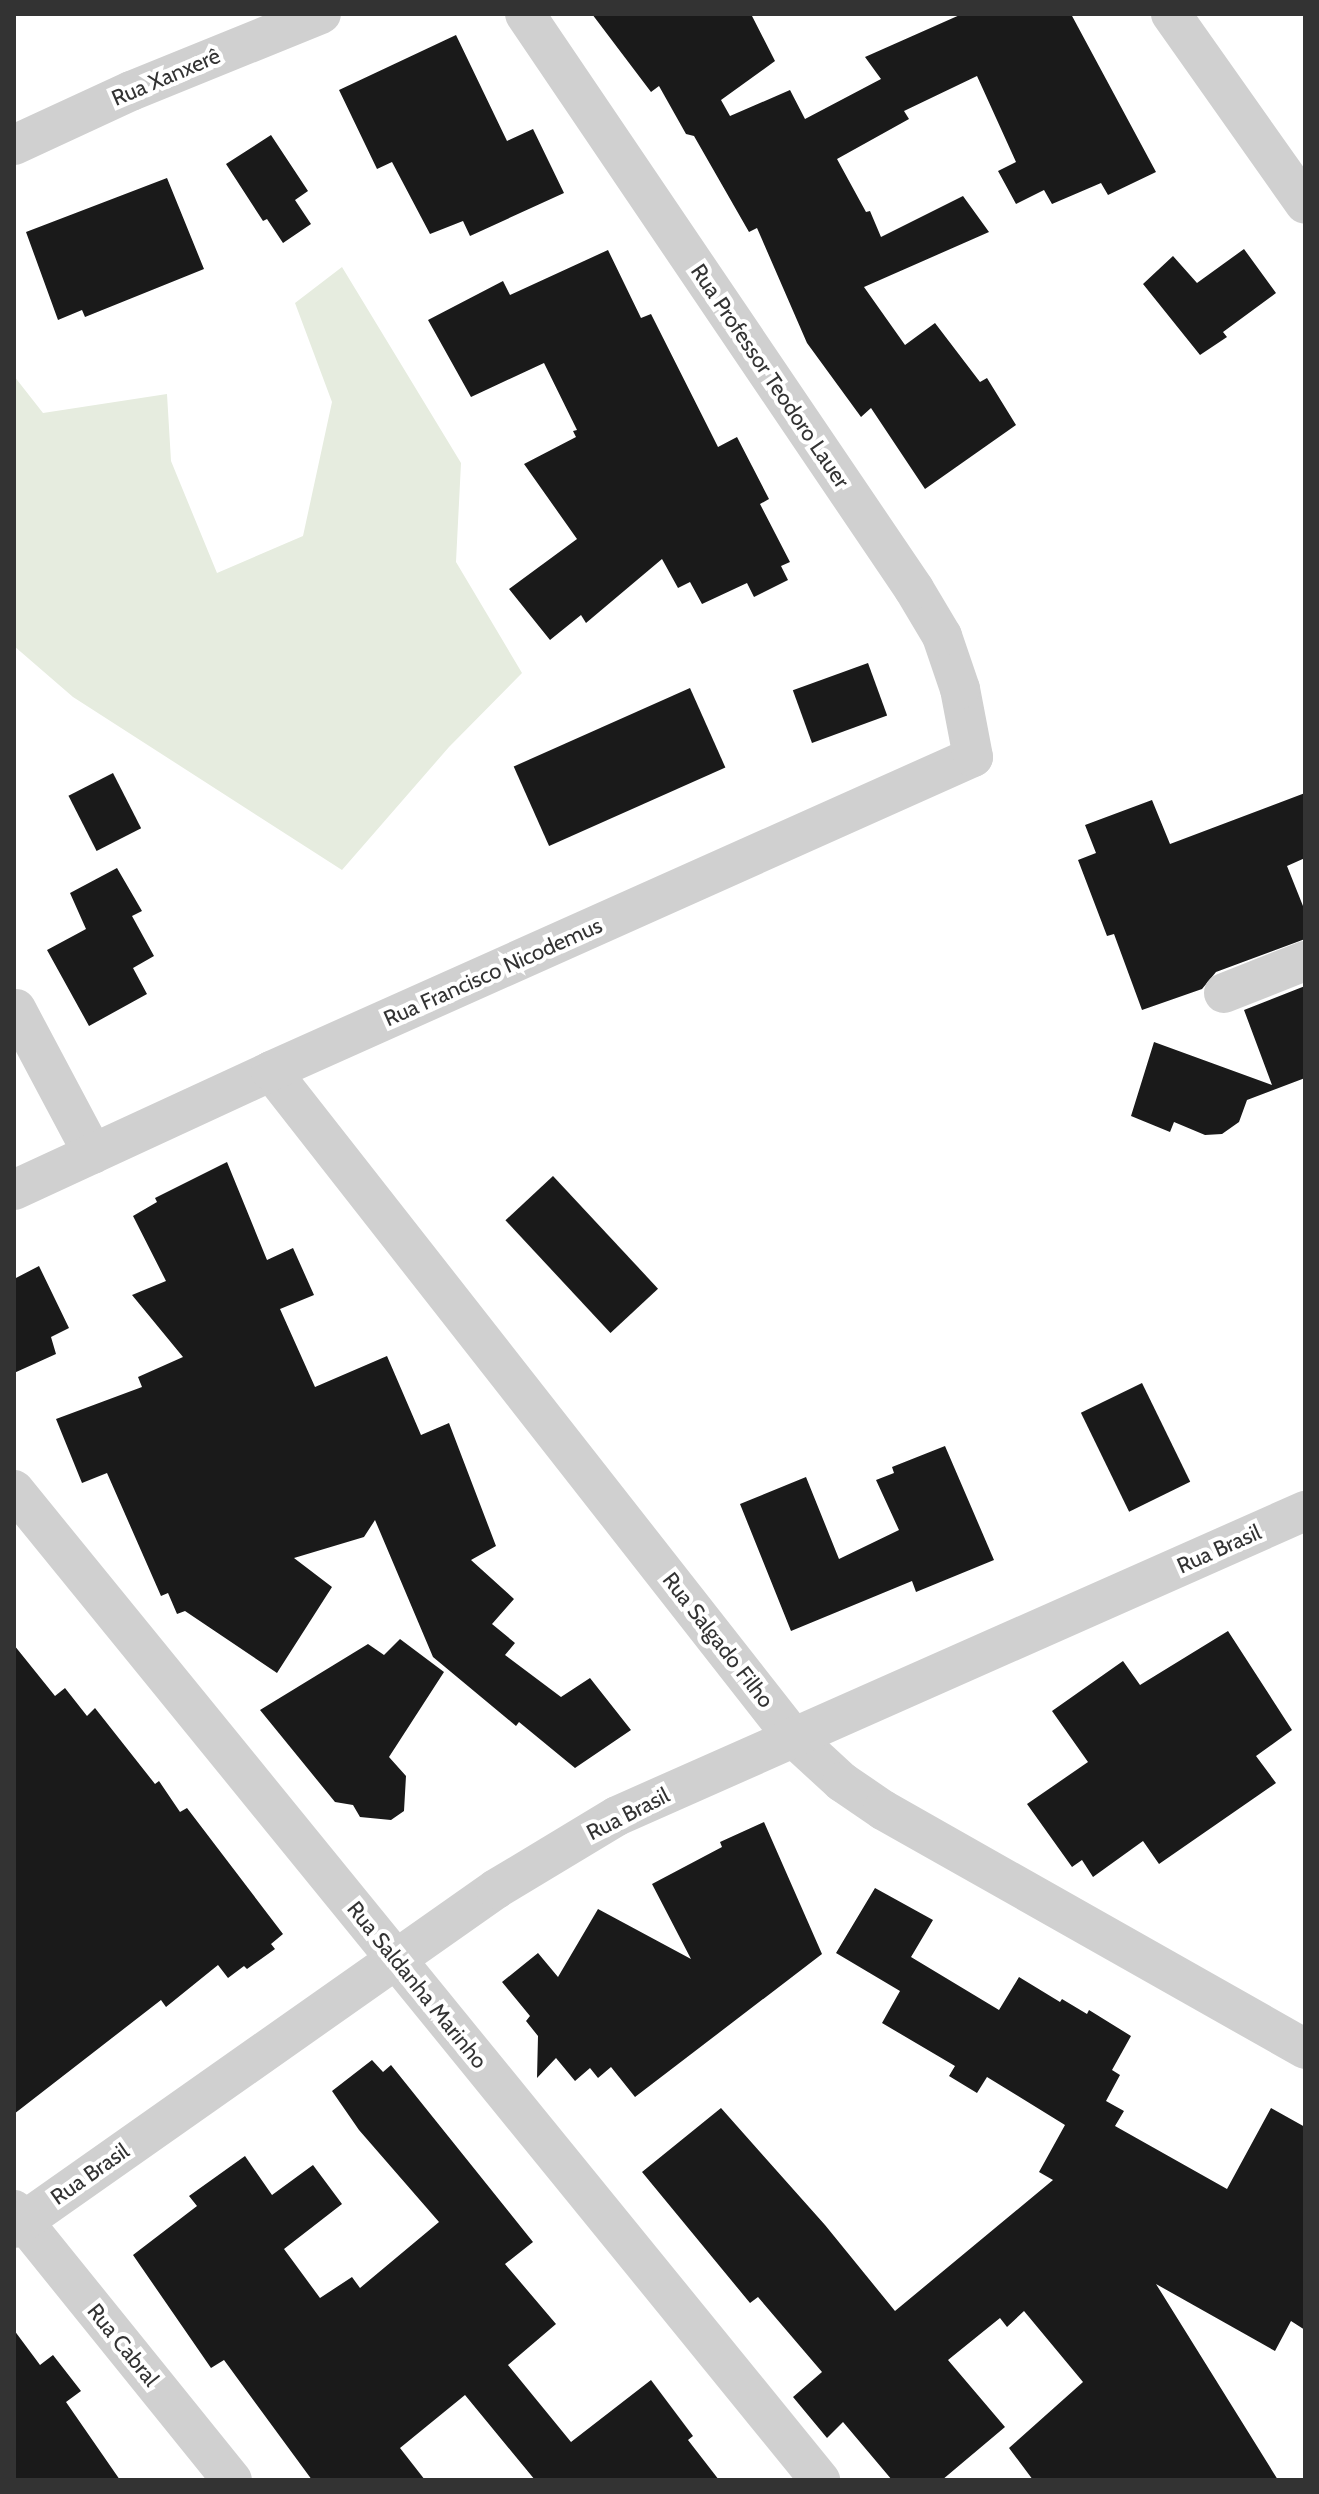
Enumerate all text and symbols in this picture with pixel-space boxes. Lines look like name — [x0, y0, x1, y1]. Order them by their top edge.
street label: Rua Xanxerê — [108, 42, 224, 112]
street label: Rua Professor Teodoro Lauer — [685, 259, 855, 493]
street label: Rua Francisco Nicodemus — [380, 912, 606, 1032]
street label: Rua Brasil — [1173, 1519, 1265, 1579]
street label: Rua Salgado Filho — [657, 1567, 779, 1713]
street label: Rua Brasil — [582, 1782, 674, 1846]
street label: Rua Saldanha Marinho — [342, 1896, 492, 2074]
street label: Rua Brasil — [46, 2138, 134, 2210]
street label: Rua Cabral — [82, 2298, 164, 2392]

